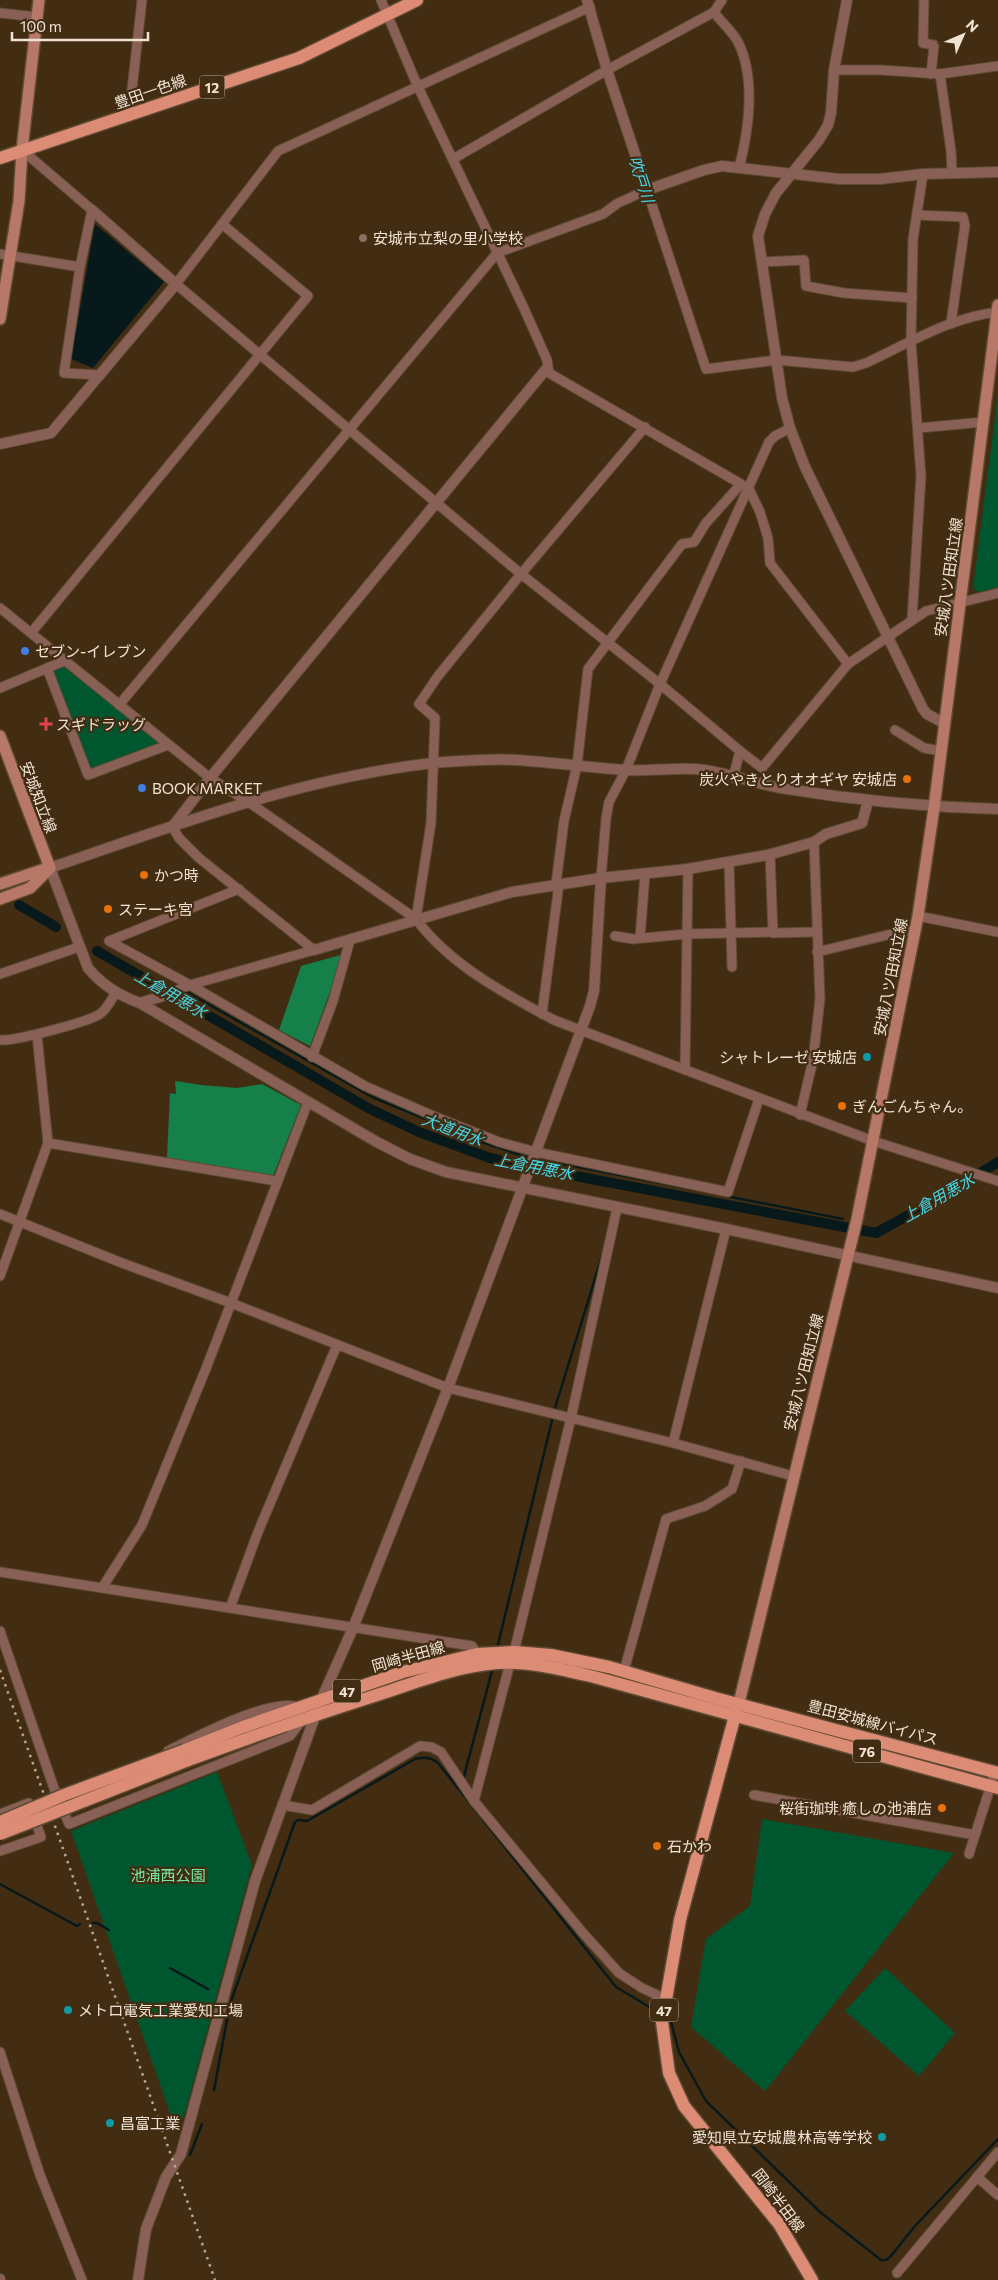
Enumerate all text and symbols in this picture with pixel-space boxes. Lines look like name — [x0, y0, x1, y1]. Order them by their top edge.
scale bar — [12, 10, 149, 42]
north arrow — [938, 10, 988, 60]
text: N — [963, 16, 982, 35]
text: 100 m — [20, 17, 62, 35]
street label: 豊田一色線 — [112, 70, 188, 112]
road number: 12 — [200, 75, 224, 98]
water label: 吹戸川 — [626, 153, 659, 207]
place label: 安城市立梨の里小学校 — [373, 229, 523, 247]
marker: 安城市立梨の里小学校 — [357, 232, 369, 244]
street label: 安城八ツ田知立線 — [931, 516, 965, 638]
place label: セブン-イレブン — [35, 642, 146, 660]
marker: セブン-イレブン — [19, 645, 31, 657]
place label: スギドラッグ — [56, 715, 146, 733]
marker: スギドラッグ — [40, 718, 52, 730]
street label: 安城知立線 — [17, 759, 61, 835]
place label: 炭火やきとりオオギヤ 安城店 — [699, 770, 897, 788]
marker: 炭火やきとりオオギヤ 安城店 — [901, 773, 913, 785]
place label: BOOK MARKET — [152, 779, 263, 797]
marker: BOOK MARKET — [136, 782, 148, 794]
place label: かつ時 — [154, 866, 199, 884]
marker: かつ時 — [138, 869, 150, 881]
place label: ステーキ宮 — [118, 900, 193, 918]
marker: ステーキ宮 — [102, 903, 114, 915]
street label: 安城八ツ田知立線 — [870, 916, 910, 1038]
water label: 上倉用悪水 — [132, 965, 212, 1022]
place label: シャトレーゼ 安城店 — [719, 1048, 857, 1066]
marker: シャトレーゼ 安城店 — [861, 1051, 873, 1063]
place label: ぎんごんちゃん。 — [852, 1097, 972, 1115]
marker: ぎんごんちゃん。 — [836, 1100, 848, 1112]
water label: 大道用水 — [420, 1109, 488, 1150]
water label: 上倉用悪水 — [493, 1149, 577, 1183]
water label: 上倉用悪水 — [899, 1168, 979, 1225]
street label: 安城八ツ田知立線 — [780, 1312, 826, 1432]
street label: 岡崎半田線 — [369, 1637, 447, 1675]
road number: 47 — [333, 1680, 361, 1702]
street label: 豊田安城線バイパス — [806, 1696, 940, 1748]
road number: 76 — [853, 1740, 881, 1762]
place label: 桜街珈琲 癒しの池浦店 — [779, 1799, 932, 1817]
marker: 桜街珈琲 癒しの池浦店 — [936, 1802, 948, 1814]
place label: 石かわ — [667, 1837, 712, 1855]
marker: 石かわ — [651, 1840, 663, 1852]
park label: 池浦西公園 — [130, 1866, 206, 1884]
road number: 47 — [650, 1998, 678, 2022]
place label: メトロ電気工業愛知工場 — [78, 2001, 243, 2019]
marker: メトロ電気工業愛知工場 — [62, 2004, 74, 2016]
place label: 昌富工業 — [120, 2114, 180, 2132]
marker: 昌富工業 — [104, 2117, 116, 2129]
place label: 愛知県立安城農林高等学校 — [692, 2128, 872, 2146]
marker: 愛知県立安城農林高等学校 — [876, 2131, 888, 2143]
street label: 岡崎半田線 — [749, 2165, 809, 2235]

